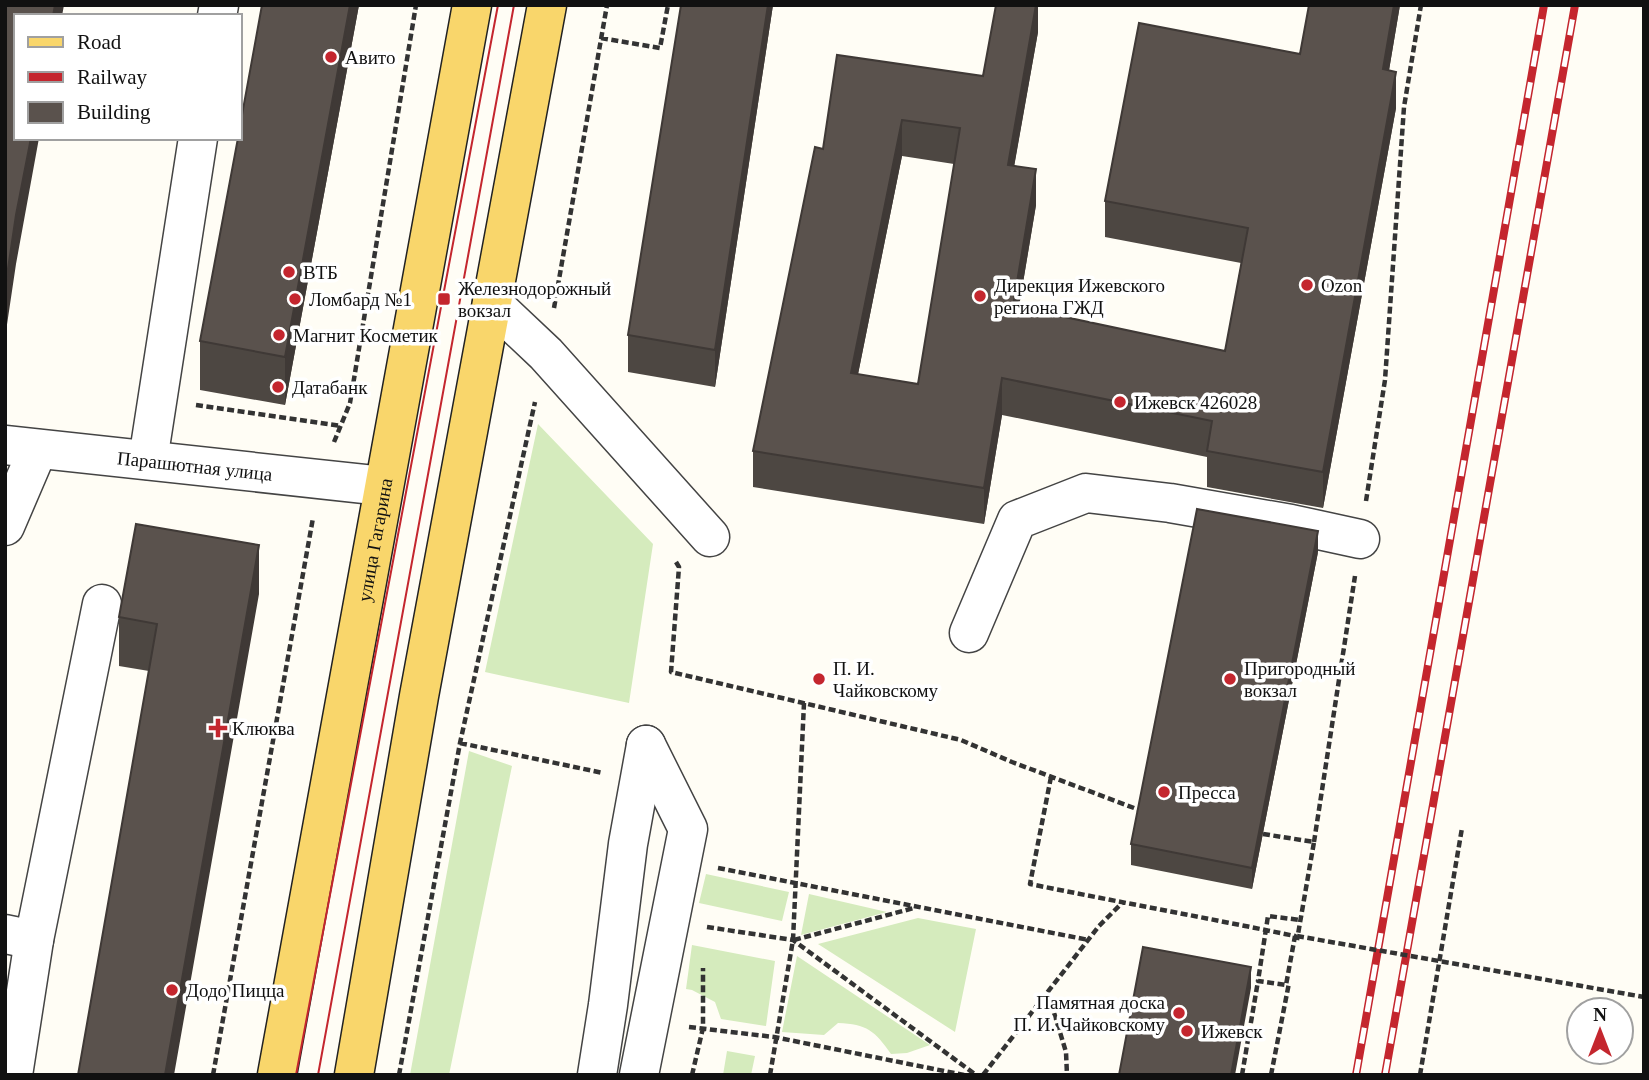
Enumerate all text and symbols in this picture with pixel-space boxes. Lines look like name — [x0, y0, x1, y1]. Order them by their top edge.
legend — [14, 14, 242, 140]
text: Road — [77, 30, 122, 54]
place label: Авито — [345, 47, 395, 68]
marker: Авито — [323, 49, 339, 65]
text: Railway — [77, 65, 147, 89]
text: Building — [77, 100, 151, 124]
place label: ВТБ — [303, 262, 338, 283]
marker: ВТБ — [281, 264, 297, 280]
place label: Дирекция Ижевского региона ГЖД — [994, 275, 1165, 318]
place label: Ozon — [1321, 275, 1363, 296]
marker: Ozon — [1299, 277, 1315, 293]
place label: Железнодорожный вокзал — [458, 278, 611, 321]
marker: Дирекция Ижевского региона ГЖД — [972, 288, 988, 304]
place label: Ломбард №1 — [309, 289, 412, 310]
marker: Ломбард №1 — [287, 291, 303, 307]
marker: Железнодорожный вокзал — [436, 291, 452, 307]
place label: Магнит Косметик — [293, 325, 439, 346]
marker: Магнит Косметик — [271, 327, 287, 343]
place label: Датабанк — [292, 377, 368, 398]
marker: Датабанк — [270, 379, 286, 395]
place label: Ижевск 426028 — [1134, 392, 1257, 413]
marker: Ижевск 426028 — [1112, 394, 1128, 410]
street label: Парашютная улица — [116, 447, 274, 485]
street label: улица Гагарина — [353, 476, 396, 603]
place label: П. И. Чайковскому — [833, 658, 938, 701]
place label: Пригородный вокзал — [1244, 658, 1355, 701]
marker: П. И. Чайковскому — [811, 671, 827, 687]
marker: Пригородный вокзал — [1222, 671, 1238, 687]
place label: Клюква — [232, 718, 295, 739]
marker: Клюква — [210, 720, 226, 736]
place label: Пресса — [1178, 782, 1236, 803]
marker: Пресса — [1156, 784, 1172, 800]
place label: Додо Пицца — [186, 980, 285, 1001]
marker: Додо Пицца — [164, 982, 180, 998]
place label: Памятная доска П. И. Чайковскому — [1014, 992, 1166, 1035]
north arrow — [1565, 996, 1635, 1066]
text: N — [1593, 1004, 1607, 1025]
marker: Памятная доска П. И. Чайковскому — [1171, 1005, 1187, 1021]
place label: Ижевск — [1201, 1021, 1263, 1042]
marker: Ижевск — [1179, 1023, 1195, 1039]

